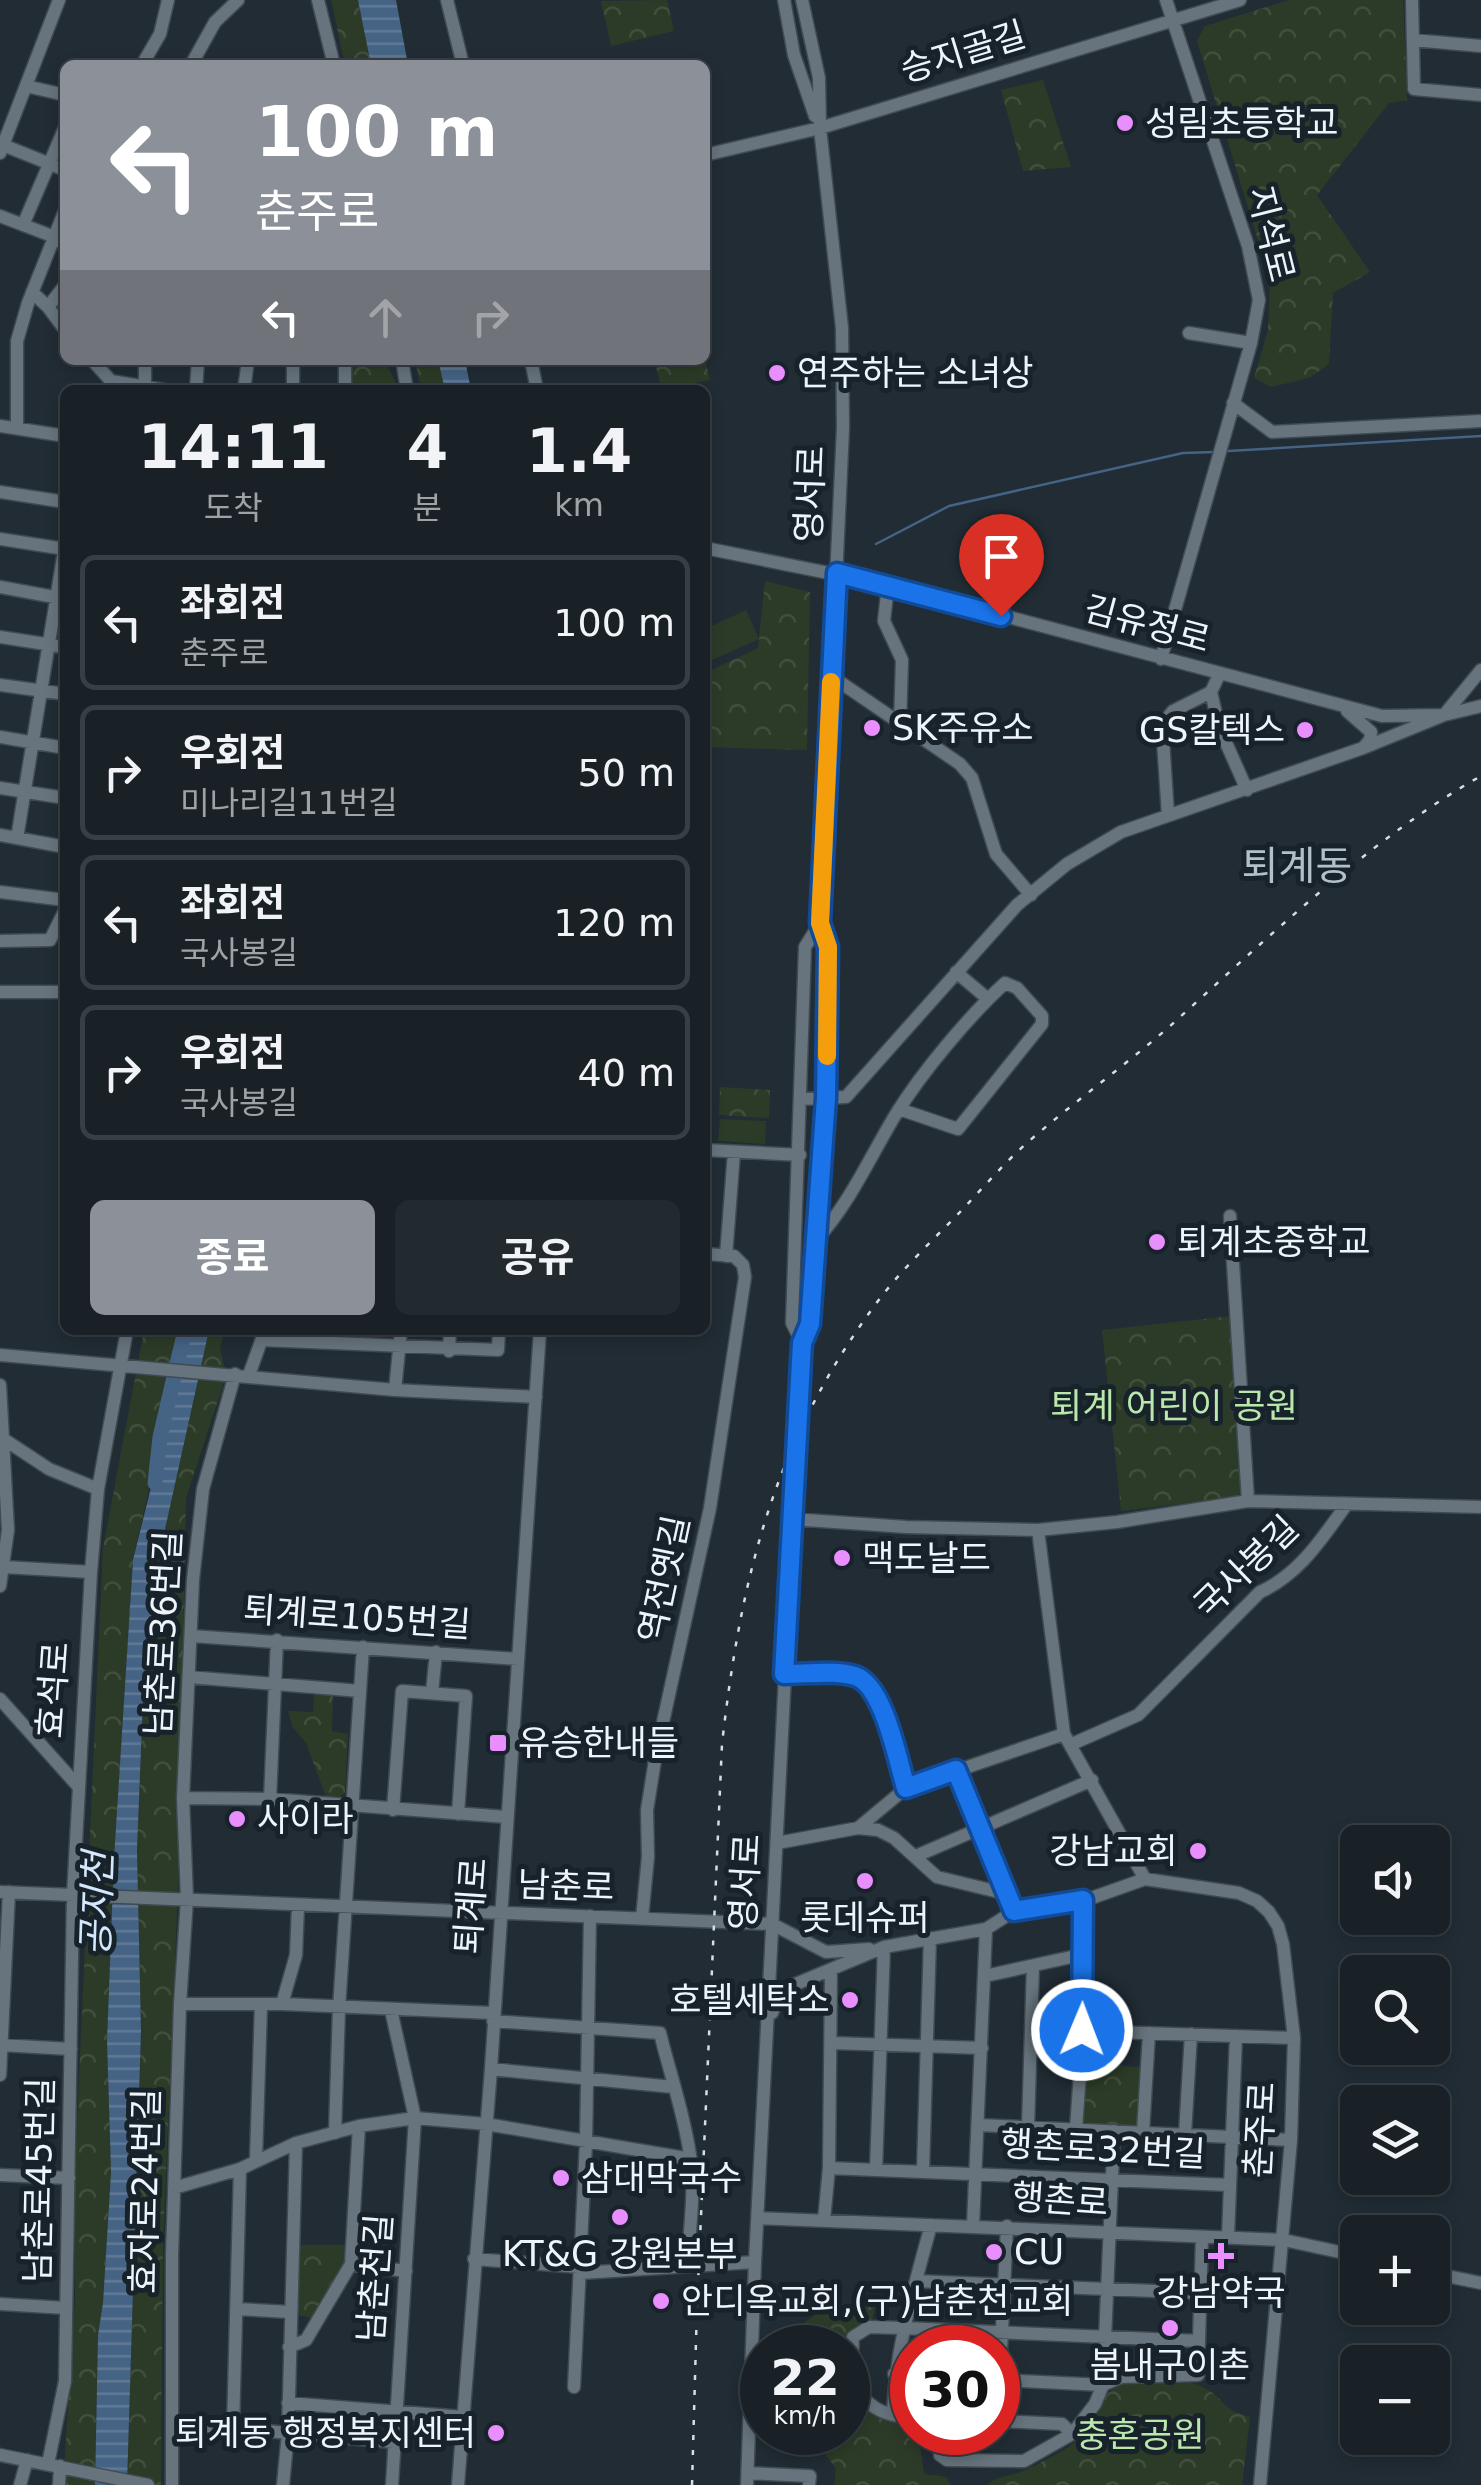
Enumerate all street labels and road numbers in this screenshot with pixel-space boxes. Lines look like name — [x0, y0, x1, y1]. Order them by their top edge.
street label: 승지골길 — [896, 14, 1030, 90]
street label: 지석로 — [1240, 182, 1302, 286]
street label: 영서로 — [788, 445, 832, 543]
street label: 김유정로 — [1080, 588, 1214, 660]
street label: 국사봉길 — [1186, 1508, 1306, 1626]
street label: 역전옛길 — [631, 1512, 697, 1646]
street label: 남춘로36번길 — [138, 1529, 188, 1737]
street label: 퇴계로105번길 — [242, 1589, 472, 1645]
street label: 효석로 — [30, 1640, 76, 1740]
street label: 영서로 — [722, 1833, 768, 1931]
street label: 퇴계로 — [448, 1856, 494, 1956]
street label: 남춘로 — [517, 1864, 615, 1908]
street label: 남춘로45번길 — [17, 2077, 61, 2283]
street label: 춘주로 — [1237, 2081, 1283, 2179]
street label: 효자로24번길 — [123, 2088, 167, 2294]
street label: 행촌로32번길 — [999, 2124, 1207, 2174]
street label: 행촌로 — [1010, 2177, 1110, 2223]
street label: 남춘천길 — [351, 2212, 399, 2344]

